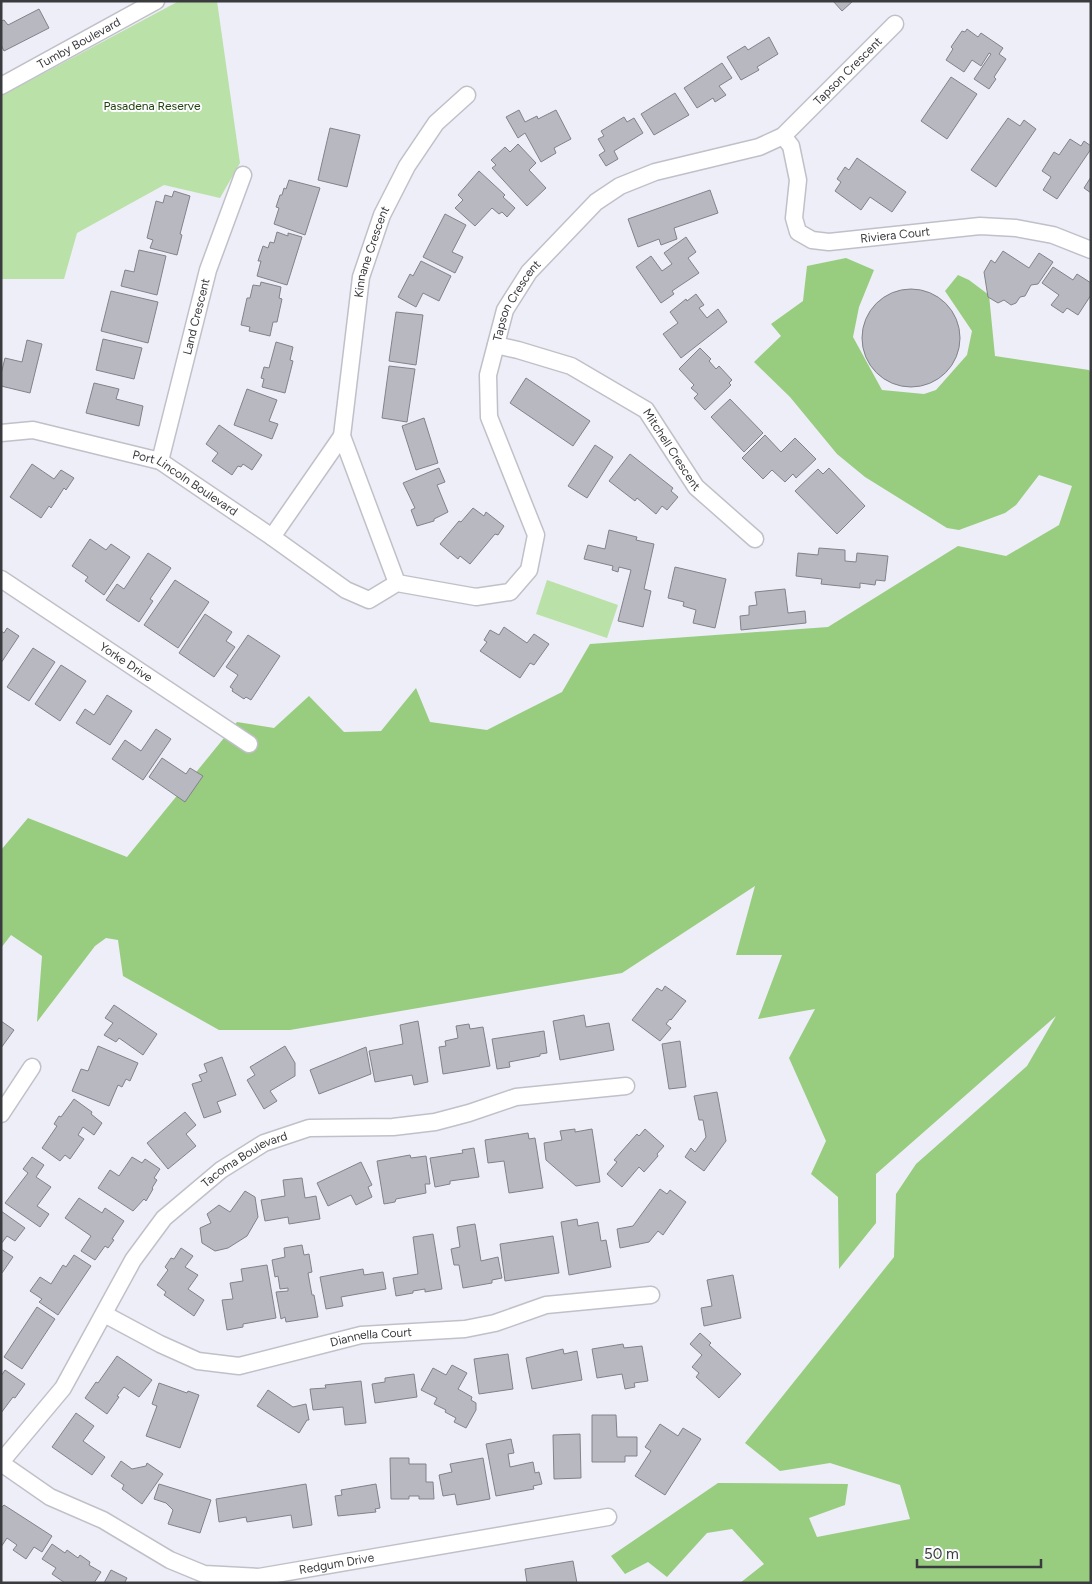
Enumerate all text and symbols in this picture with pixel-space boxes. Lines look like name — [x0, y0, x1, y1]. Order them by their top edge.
street label: Tumby Boulevard — [35, 15, 123, 72]
street label: Tapson Crescent — [811, 34, 885, 108]
park label: Pasadena Reserve — [104, 99, 201, 113]
street label: Kinnane Crescent — [352, 203, 393, 298]
street label: Riviera Court — [860, 224, 931, 246]
street label: Tapson Crescent — [490, 257, 544, 343]
street label: Land Crescent — [180, 276, 213, 356]
street label: Mitchell Crescent — [640, 406, 703, 494]
street label: Port Lincoln Boulevard — [131, 448, 240, 519]
street label: Yorke Drive — [97, 639, 155, 685]
street label: Tacoma Boulevard — [199, 1129, 289, 1190]
street label: Diannella Court — [329, 1325, 413, 1350]
scale bar — [917, 1536, 1041, 1568]
text: 50 m — [924, 1545, 959, 1563]
street label: Redgum Drive — [298, 1550, 376, 1577]

